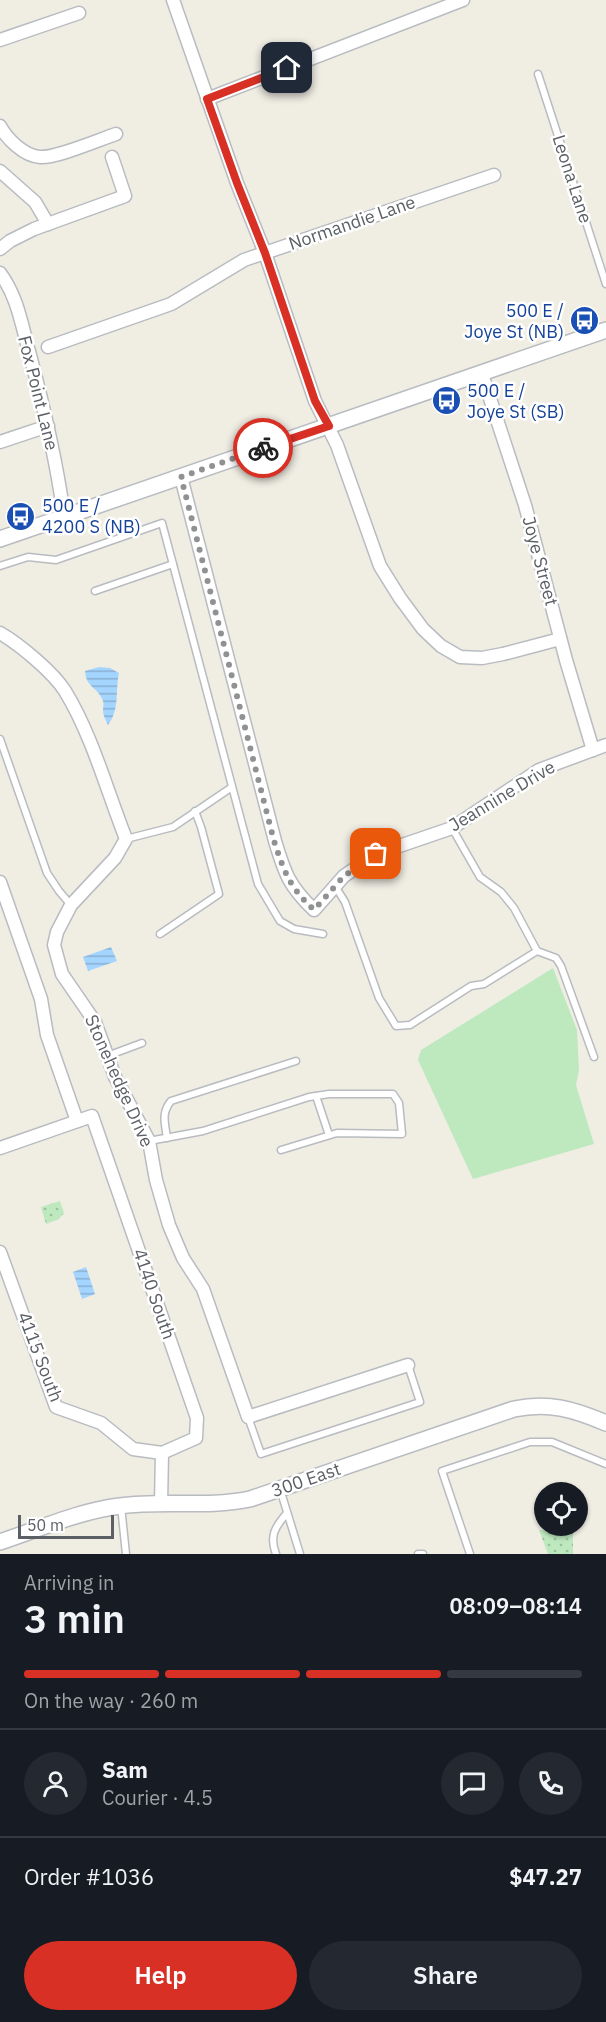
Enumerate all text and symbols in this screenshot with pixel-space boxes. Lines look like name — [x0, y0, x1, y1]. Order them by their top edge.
pin — [261, 42, 312, 93]
icon: home — [270, 51, 303, 84]
street label: Leona Lane — [547, 132, 598, 226]
street label: Normandie Lane — [285, 190, 418, 255]
place label: 500 E / Joye St (NB) — [464, 299, 564, 343]
bus stop icon: 500 E / Joye St (NB) — [569, 305, 601, 337]
street label: Fox Point Lane — [13, 333, 64, 453]
place label: 500 E / Joye St (SB) — [467, 379, 565, 423]
bus stop icon: 500 E / Joye St (SB) — [430, 385, 462, 417]
courier — [233, 418, 293, 478]
icon: bike — [247, 432, 280, 465]
place label: 500 E / 4200 S (NB) — [42, 494, 141, 538]
bus stop icon: 500 E / 4200 S (NB) — [5, 500, 37, 532]
street label: Joye Street — [518, 514, 563, 608]
street label: Jeannine Drive — [444, 755, 559, 836]
pin — [350, 828, 401, 879]
icon: bag — [359, 837, 392, 870]
street label: Stonehedge Drive — [80, 1011, 159, 1151]
street label: 4140 South — [128, 1245, 181, 1342]
street label: 4115 South — [13, 1308, 68, 1405]
street label: 300 East — [268, 1457, 343, 1502]
map controls — [534, 1482, 588, 1536]
button: locate — [534, 1482, 588, 1536]
scale bar — [18, 1512, 114, 1540]
text: 50 m — [27, 1515, 64, 1535]
text: Arriving in — [24, 1569, 114, 1596]
text: 08:09–08:14 — [449, 1591, 582, 1620]
text: 3 min — [24, 1593, 125, 1644]
text: On the way · 260 m — [24, 1687, 198, 1714]
button: person — [24, 1752, 87, 1815]
button: chat — [441, 1752, 504, 1815]
button: phone — [519, 1752, 582, 1815]
text: Sam — [102, 1755, 148, 1784]
text: Courier · 4.5 — [102, 1784, 213, 1811]
text: Order #1036 — [24, 1862, 154, 1891]
text: $47.27 — [509, 1862, 582, 1891]
button: Help — [24, 1941, 297, 2010]
button: Share — [309, 1941, 582, 2010]

